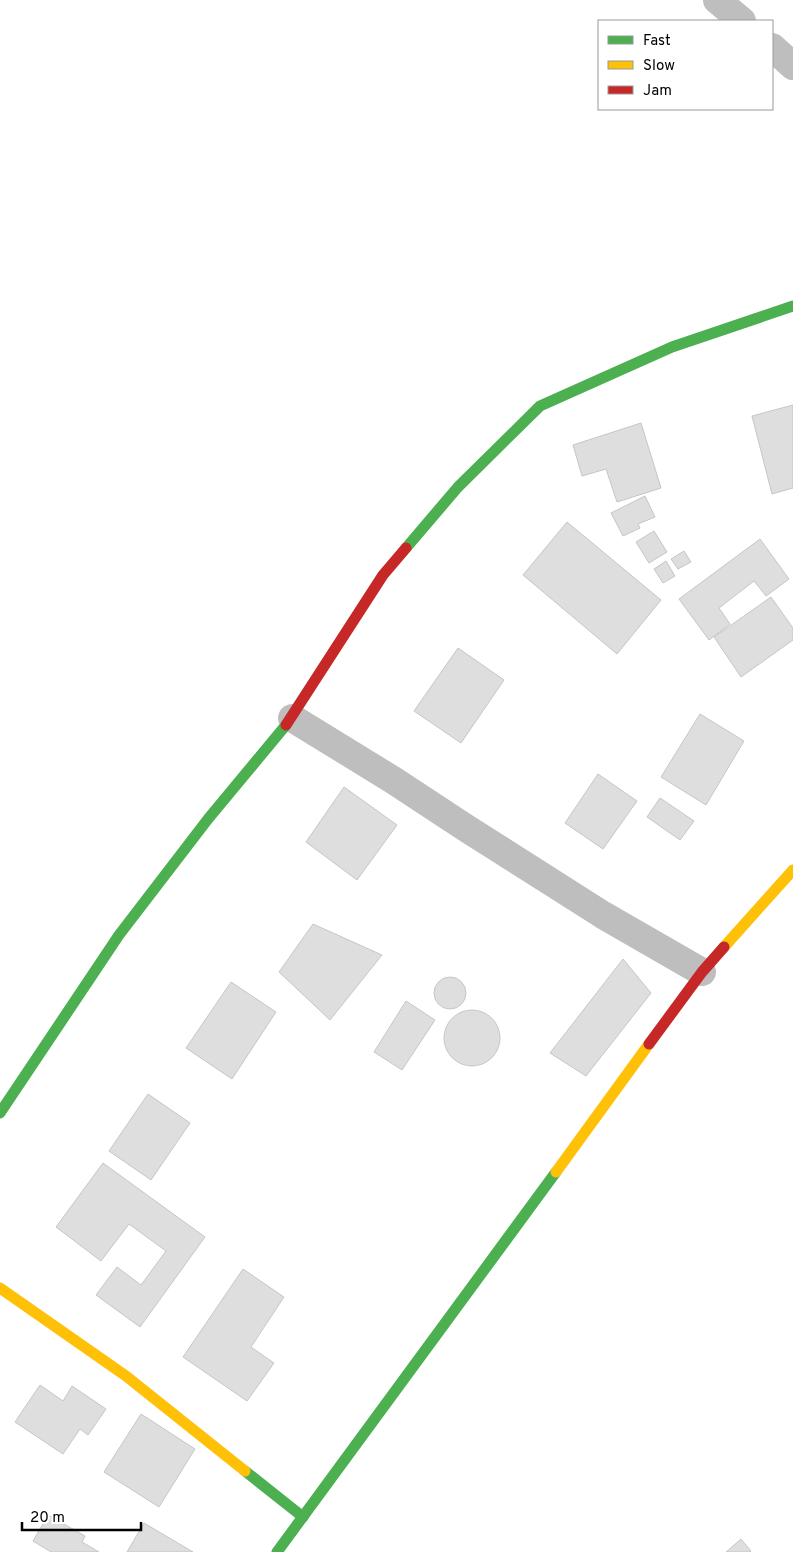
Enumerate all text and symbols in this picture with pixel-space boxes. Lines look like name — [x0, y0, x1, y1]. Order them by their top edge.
legend — [598, 20, 773, 110]
text: Fast — [643, 32, 671, 51]
text: Slow — [643, 57, 675, 76]
text: Jam — [643, 82, 672, 101]
scale bar — [22, 1500, 141, 1532]
text: 20 m — [30, 1509, 65, 1528]

